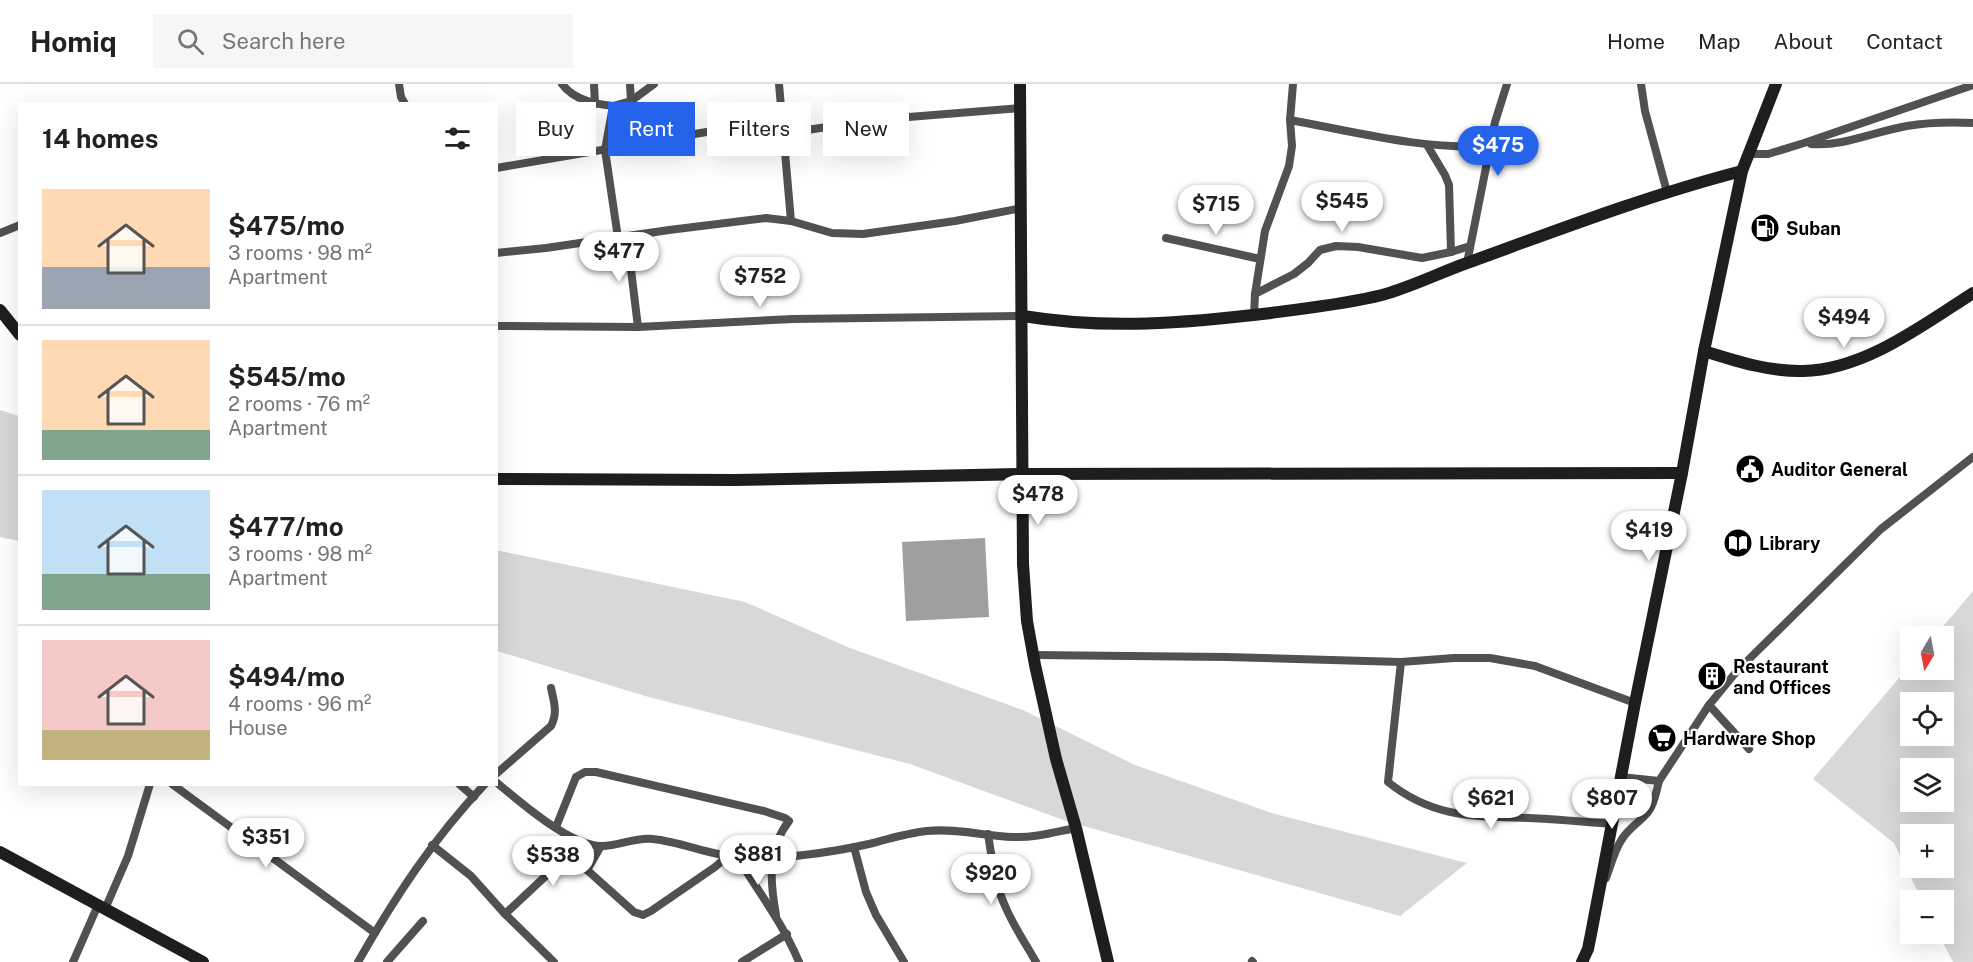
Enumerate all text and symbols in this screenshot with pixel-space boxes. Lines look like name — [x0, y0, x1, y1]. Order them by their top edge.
search box — [153, 14, 573, 68]
text: Homiq — [30, 25, 117, 58]
icon: search — [174, 25, 207, 58]
text: Search here — [222, 28, 345, 54]
text: Home — [1607, 29, 1665, 54]
text: Map — [1698, 29, 1741, 54]
text: About — [1774, 29, 1833, 54]
text: Contact — [1866, 29, 1943, 54]
chip: Buy — [516, 102, 596, 156]
chip: Rent — [608, 102, 695, 156]
chip: Filters — [707, 102, 811, 156]
chip: New — [823, 102, 909, 156]
icon: filters — [441, 122, 474, 155]
text: 14 homes — [42, 123, 158, 154]
pin: $475 — [1462, 126, 1534, 177]
text: $475 — [1472, 133, 1524, 157]
pin: $545 — [1306, 182, 1378, 233]
pin: $715 — [1180, 185, 1252, 236]
text: $545 — [1315, 189, 1369, 213]
text: $715 — [1192, 192, 1240, 216]
text: $475/mo — [228, 210, 345, 241]
fuel station icon: Suban — [1749, 212, 1781, 244]
icon: home — [90, 213, 162, 285]
place label: Suban — [1786, 218, 1841, 239]
pin: $477 — [583, 232, 655, 283]
text: $477 — [593, 239, 645, 263]
text: 3 rooms · 98 m² — [228, 241, 372, 265]
pin: $752 — [724, 257, 796, 308]
text: $752 — [734, 264, 786, 288]
text: Apartment — [228, 265, 328, 289]
pin: $494 — [1808, 298, 1880, 349]
text: $494 — [1818, 305, 1870, 329]
text: $545/mo — [228, 361, 346, 392]
icon: home — [90, 364, 162, 436]
text: 2 rooms · 76 m² — [228, 392, 370, 416]
text: Apartment — [228, 416, 328, 440]
public building icon: Auditor General — [1734, 453, 1766, 485]
place label: Auditor General — [1771, 459, 1908, 480]
pin: $478 — [1002, 475, 1074, 526]
text: $478 — [1012, 482, 1064, 506]
text: $477/mo — [228, 511, 344, 542]
pin: $419 — [1613, 511, 1685, 562]
icon: home — [90, 514, 162, 586]
text: $419 — [1625, 518, 1673, 542]
library icon: Library — [1722, 527, 1754, 559]
place label: Library — [1759, 533, 1820, 554]
text: 3 rooms · 98 m² — [228, 542, 372, 566]
text: Apartment — [228, 566, 328, 590]
north arrow — [1900, 626, 1954, 680]
map controls — [1900, 626, 1954, 944]
place label: Restaurant and Offices — [1733, 656, 1831, 698]
building icon: Restaurant and Offices — [1696, 660, 1728, 692]
text: $494/mo — [228, 661, 345, 692]
icon: home — [90, 664, 162, 736]
text: 4 rooms · 96 m² — [228, 692, 371, 716]
button: locate — [1900, 692, 1954, 746]
text: House — [228, 716, 288, 740]
supermarket icon: Hardware Shop — [1646, 722, 1678, 754]
place label: Hardware Shop — [1683, 728, 1816, 749]
button: layers — [1900, 758, 1954, 812]
pin: $621 — [1455, 779, 1527, 830]
pin: $807 — [1576, 779, 1648, 830]
text: $621 — [1467, 786, 1515, 810]
text: $807 — [1586, 786, 1638, 810]
pin: $351 — [230, 818, 302, 869]
button: + — [1900, 824, 1954, 878]
text: $351 — [242, 825, 290, 849]
pin: $881 — [722, 835, 794, 886]
pin: $538 — [517, 836, 589, 887]
text: $881 — [734, 842, 782, 866]
text: $538 — [526, 843, 580, 867]
pin: $920 — [955, 854, 1027, 905]
text: $920 — [965, 861, 1017, 885]
button: − — [1900, 890, 1954, 944]

